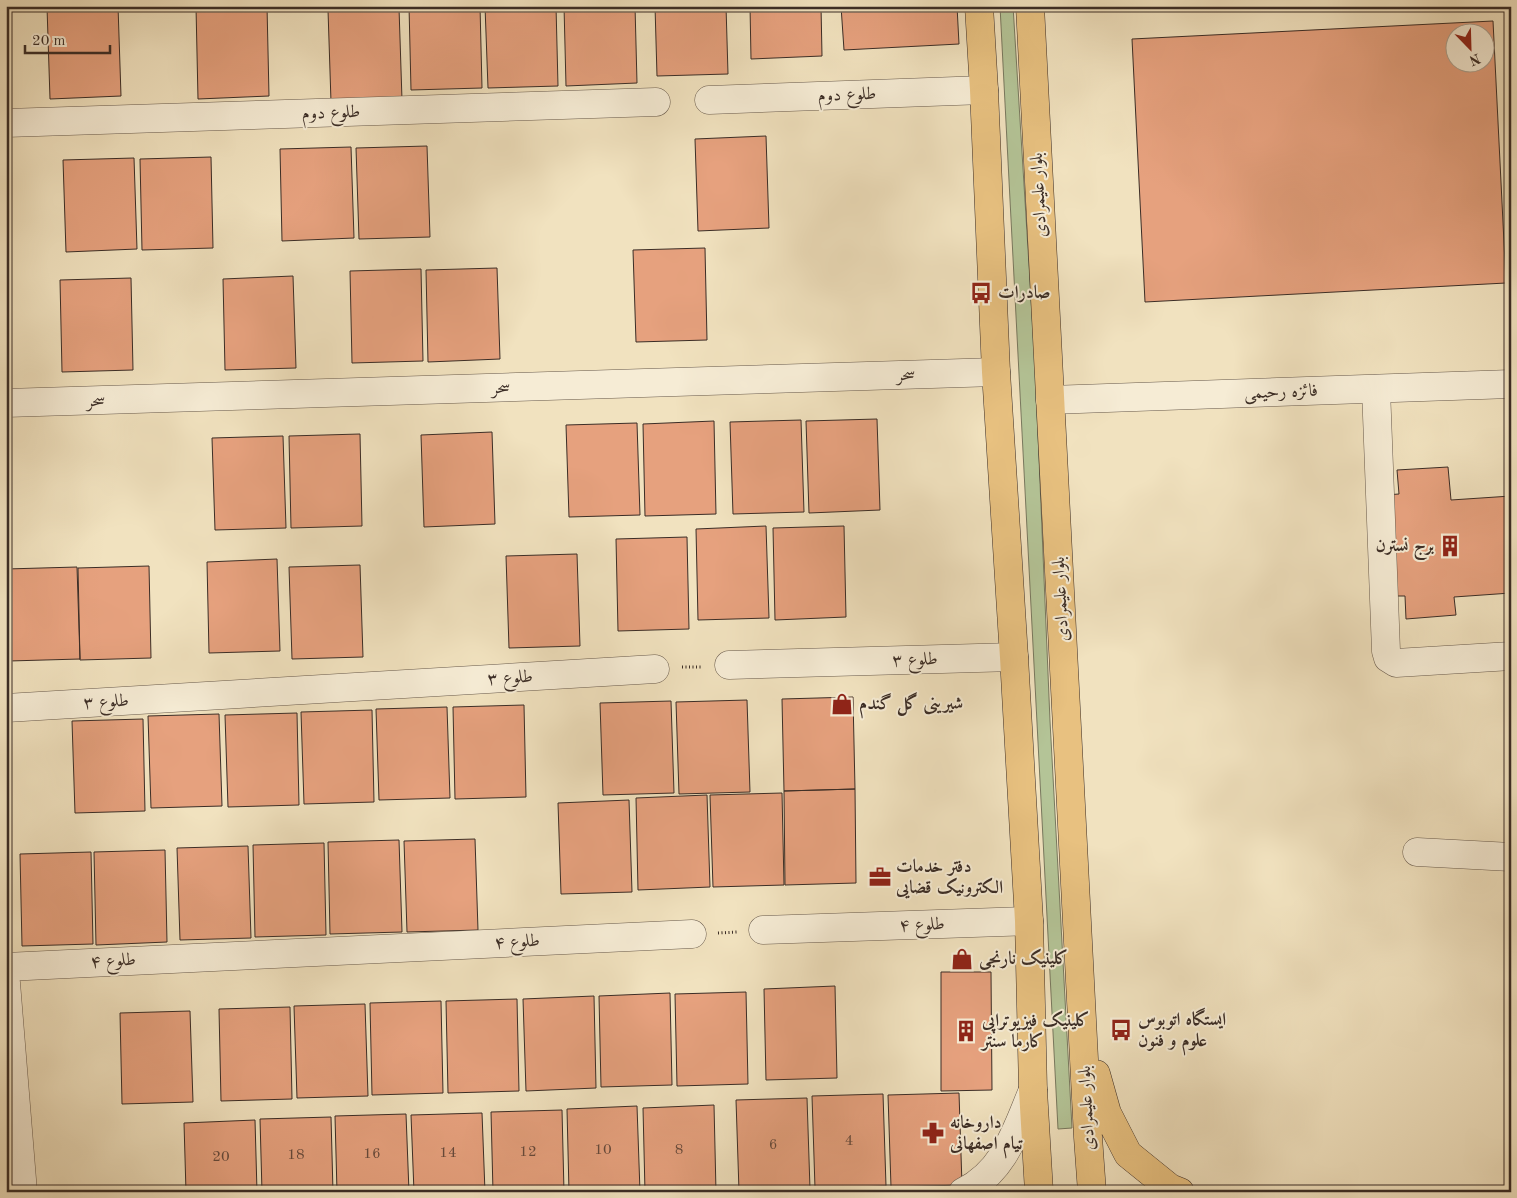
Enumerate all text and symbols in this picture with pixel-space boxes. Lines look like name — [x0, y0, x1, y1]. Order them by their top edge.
scale bar — [25, 22, 110, 54]
north arrow — [1444, 22, 1494, 72]
text: 20 m — [32, 34, 66, 49]
text: N — [1467, 51, 1482, 68]
street label: طلوع دوم — [817, 85, 877, 111]
street label: طلوع دوم — [301, 103, 361, 129]
street label: بلوار علیمرادی — [1028, 152, 1052, 238]
bus stop icon: صادرات — [968, 280, 994, 306]
place label: صادرات — [998, 284, 1051, 303]
street label: سحر — [894, 366, 916, 386]
street label: سحر — [489, 379, 511, 399]
street label: فائزه رحیمی — [1244, 382, 1318, 404]
street label: سحر — [84, 392, 106, 412]
building icon: برج نسترن — [1437, 533, 1463, 559]
place label: برج نسترن — [1375, 537, 1435, 561]
street label: بلوار علیمرادی — [1050, 556, 1074, 642]
street label: طلوع ۳ — [892, 650, 938, 675]
street label: طلوع ۳ — [487, 668, 534, 693]
shop icon: شیرینی گل گندم — [829, 691, 855, 717]
street label: طلوع ۳ — [83, 692, 130, 717]
place label: شیرینی گل گندم — [859, 692, 963, 719]
place label: دفتر خدمات الکترونیک قضایی — [895, 858, 1003, 899]
office icon: دفتر خدمات الکترونیک قضایی — [867, 864, 893, 890]
street label: طلوع ۴ — [899, 915, 945, 940]
street label: طلوع ۴ — [494, 932, 541, 957]
shop icon: کلینیک نارنجی — [949, 946, 975, 972]
place label: کلینیک نارنجی — [979, 948, 1068, 970]
street label: طلوع ۴ — [90, 951, 137, 976]
place label: ایستگاه اتوبوس علوم و فنون — [1138, 1007, 1226, 1056]
place label: کلینیک فیزیوتراپی کارما سنتر — [980, 1010, 1090, 1052]
bus stop icon: ایستگاه اتوبوس علوم و فنون — [1108, 1017, 1134, 1043]
building icon: کلینیک فیزیوتراپی کارما سنتر — [953, 1018, 979, 1044]
street label: بلوار علیمرادی — [1076, 1065, 1100, 1151]
place label: داروخانه تیام اصفهانی — [949, 1114, 1024, 1159]
pharmacy icon: داروخانه تیام اصفهانی — [920, 1120, 946, 1146]
house number: 4 — [845, 1134, 853, 1149]
house number: 6 — [769, 1138, 777, 1153]
house number: 10 — [594, 1143, 612, 1158]
house number: 8 — [675, 1143, 683, 1158]
house number: 12 — [519, 1145, 537, 1160]
house number: 14 — [439, 1146, 457, 1161]
house number: 16 — [363, 1147, 381, 1162]
house number: 18 — [287, 1148, 305, 1163]
house number: 20 — [212, 1150, 230, 1165]

